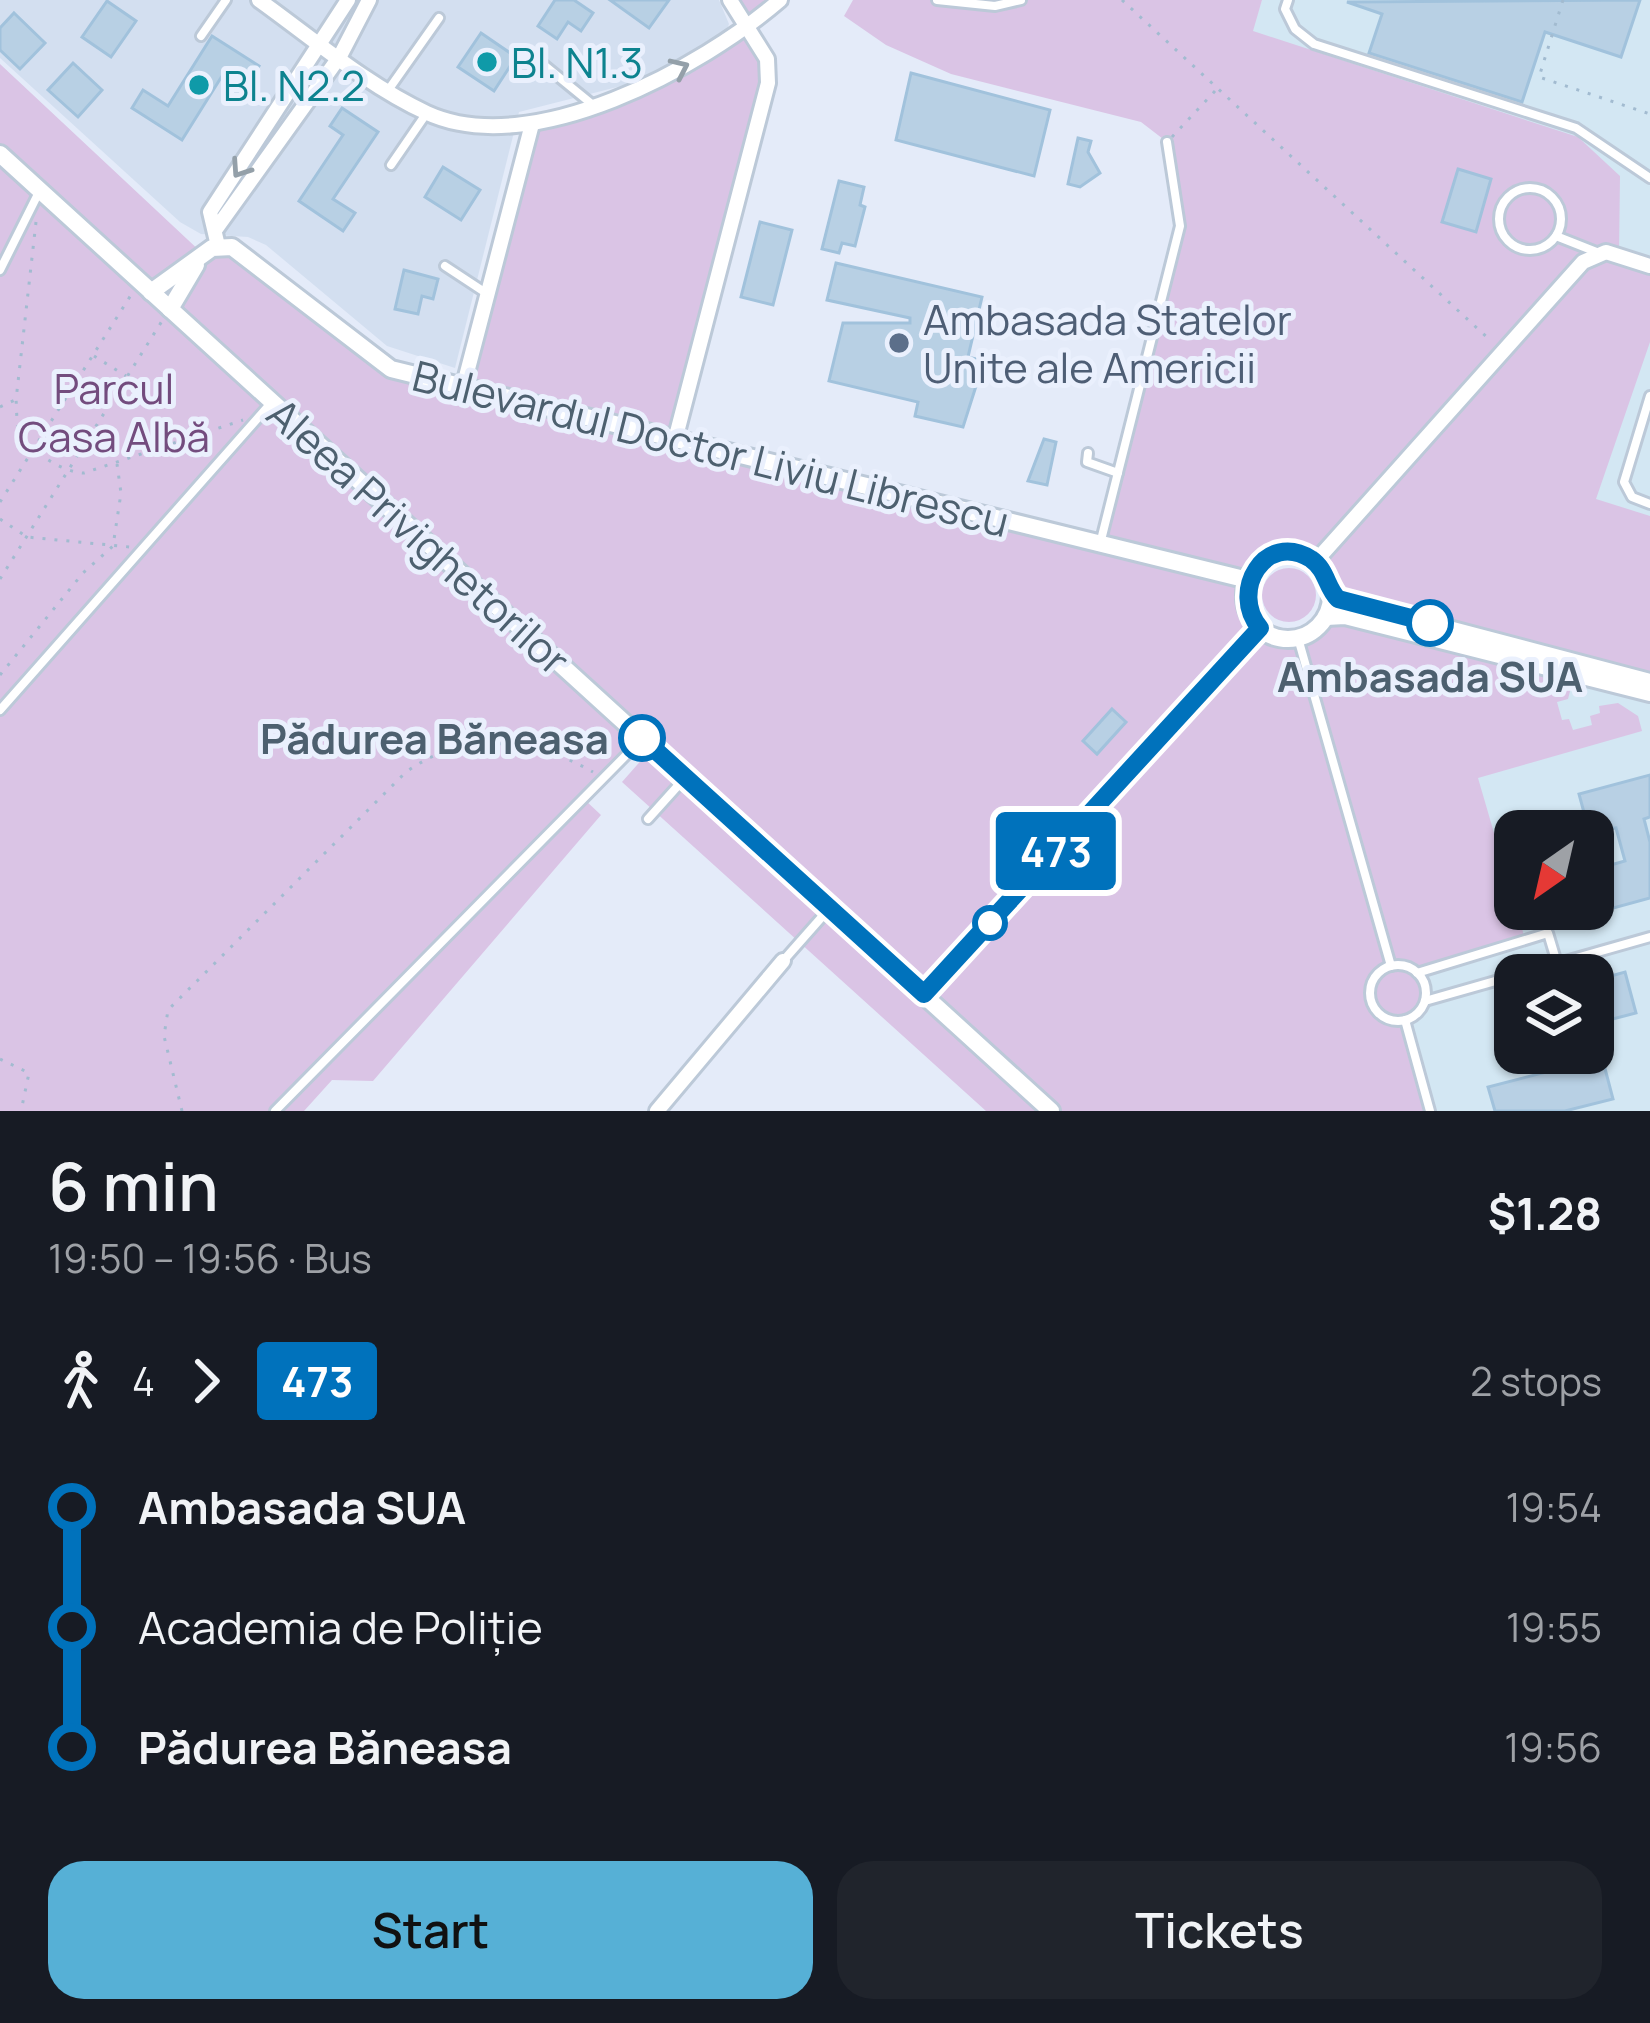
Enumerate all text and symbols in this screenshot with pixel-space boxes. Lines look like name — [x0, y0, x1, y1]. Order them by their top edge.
place label: Bl. N1.3 — [511, 33, 643, 91]
marker: Bl. N1.3 — [474, 49, 500, 75]
place label: Bl. N2.2 — [223, 56, 365, 114]
one-way arrow — [668, 59, 689, 82]
marker: Bl. N2.2 — [186, 72, 212, 98]
one-way arrow — [232, 156, 254, 178]
place label: Ambasada Statelor Unite ale Americii — [923, 290, 1292, 396]
marker: Ambasada Statelor Unite ale Americii — [886, 330, 912, 356]
street label: Bulevardul Doctor Liviu Librescu — [407, 346, 1015, 550]
park label: Parcul Casa Albă — [18, 359, 210, 465]
street label: Aleea Privighetorilor — [255, 385, 583, 687]
marker: Ambasada SUA — [1408, 601, 1452, 645]
place label: Ambasada SUA — [1277, 647, 1583, 705]
place label: Pădurea Băneasa — [260, 709, 609, 767]
marker: Pădurea Băneasa — [620, 716, 664, 760]
north arrow — [1494, 810, 1614, 930]
map controls — [1494, 810, 1614, 1074]
line badge: 473 — [987, 812, 1125, 890]
text: 473 — [1020, 822, 1092, 880]
unlabelled marker — [974, 907, 1006, 939]
button: layers — [1494, 954, 1614, 1074]
text: 6 min — [48, 1141, 218, 1231]
text: $1.28 — [1488, 1182, 1602, 1244]
text: 19:50 – 19:56 · Bus — [48, 1231, 372, 1285]
icon: walk — [48, 1348, 114, 1414]
icon: forward — [173, 1348, 239, 1414]
text: 473 — [281, 1352, 353, 1410]
text: 4 — [132, 1354, 155, 1408]
text: 2 stops — [1470, 1354, 1602, 1408]
text: Ambasada SUA — [138, 1476, 466, 1538]
text: 19:54 — [1505, 1480, 1602, 1534]
text: Academia de Poliție — [138, 1596, 543, 1658]
text: 19:55 — [1506, 1600, 1602, 1654]
text: Pădurea Băneasa — [138, 1716, 512, 1778]
text: 19:56 — [1504, 1720, 1602, 1774]
button: Start — [48, 1861, 813, 1999]
button: Tickets — [837, 1861, 1602, 1999]

